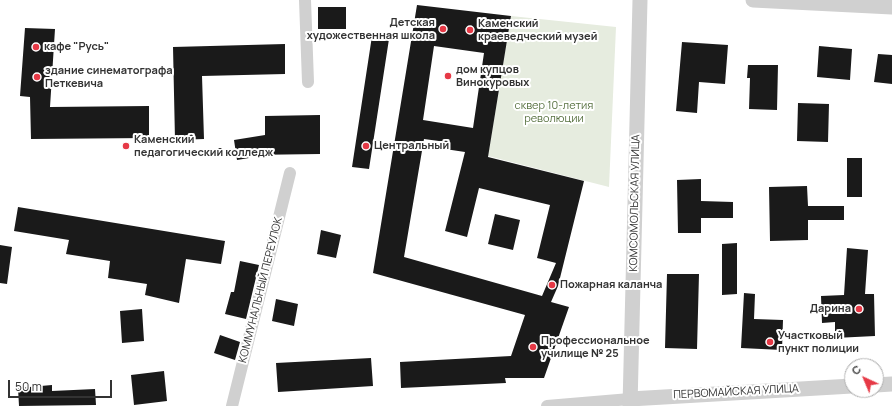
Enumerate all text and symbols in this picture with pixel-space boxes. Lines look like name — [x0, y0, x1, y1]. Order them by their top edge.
place label: Детская художественная школа — [307, 16, 435, 42]
place label: Каменский краеведческий музей — [478, 17, 597, 43]
marker: Детская художественная школа — [438, 24, 448, 34]
marker: Каменский краеведческий музей — [465, 25, 475, 35]
place label: кафе "Русь" — [44, 40, 109, 54]
marker: кафе "Русь" — [31, 42, 41, 52]
place label: дом купцов Винокуровых — [456, 63, 529, 89]
place label: здание синематографа Петкевича — [45, 64, 173, 90]
marker: дом купцов Винокуровых — [443, 71, 453, 81]
marker: здание синематографа Петкевича — [32, 72, 42, 82]
park label: сквер 10-летия революции — [515, 99, 593, 125]
place label: Каменский педагогический колледж — [134, 133, 273, 159]
street label: КОМСОМОЛЬСКАЯ УЛИЦА — [627, 134, 643, 272]
place label: Центральный — [374, 139, 449, 153]
marker: Каменский педагогический колледж — [121, 141, 131, 151]
marker: Центральный — [361, 141, 371, 151]
street label: КОММУНАЛЬНЫЙ ПЕРЕУЛОК — [236, 216, 286, 364]
place label: Пожарная каланча — [560, 278, 662, 292]
marker: Пожарная каланча — [547, 280, 557, 290]
place label: Дарина — [810, 302, 851, 316]
marker: Дарина — [854, 304, 864, 314]
place label: Участковый пункт полиции — [778, 329, 859, 355]
place label: Профессиональное училище № 25 — [541, 334, 650, 360]
marker: Участковый пункт полиции — [765, 337, 775, 347]
marker: Профессиональное училище № 25 — [528, 342, 538, 352]
north arrow — [844, 358, 884, 398]
text: С — [848, 362, 864, 378]
scale bar — [10, 372, 114, 398]
text: 50 m — [15, 378, 42, 395]
street label: ПЕРВОМАЙСКАЯ УЛИЦА — [673, 382, 799, 402]

